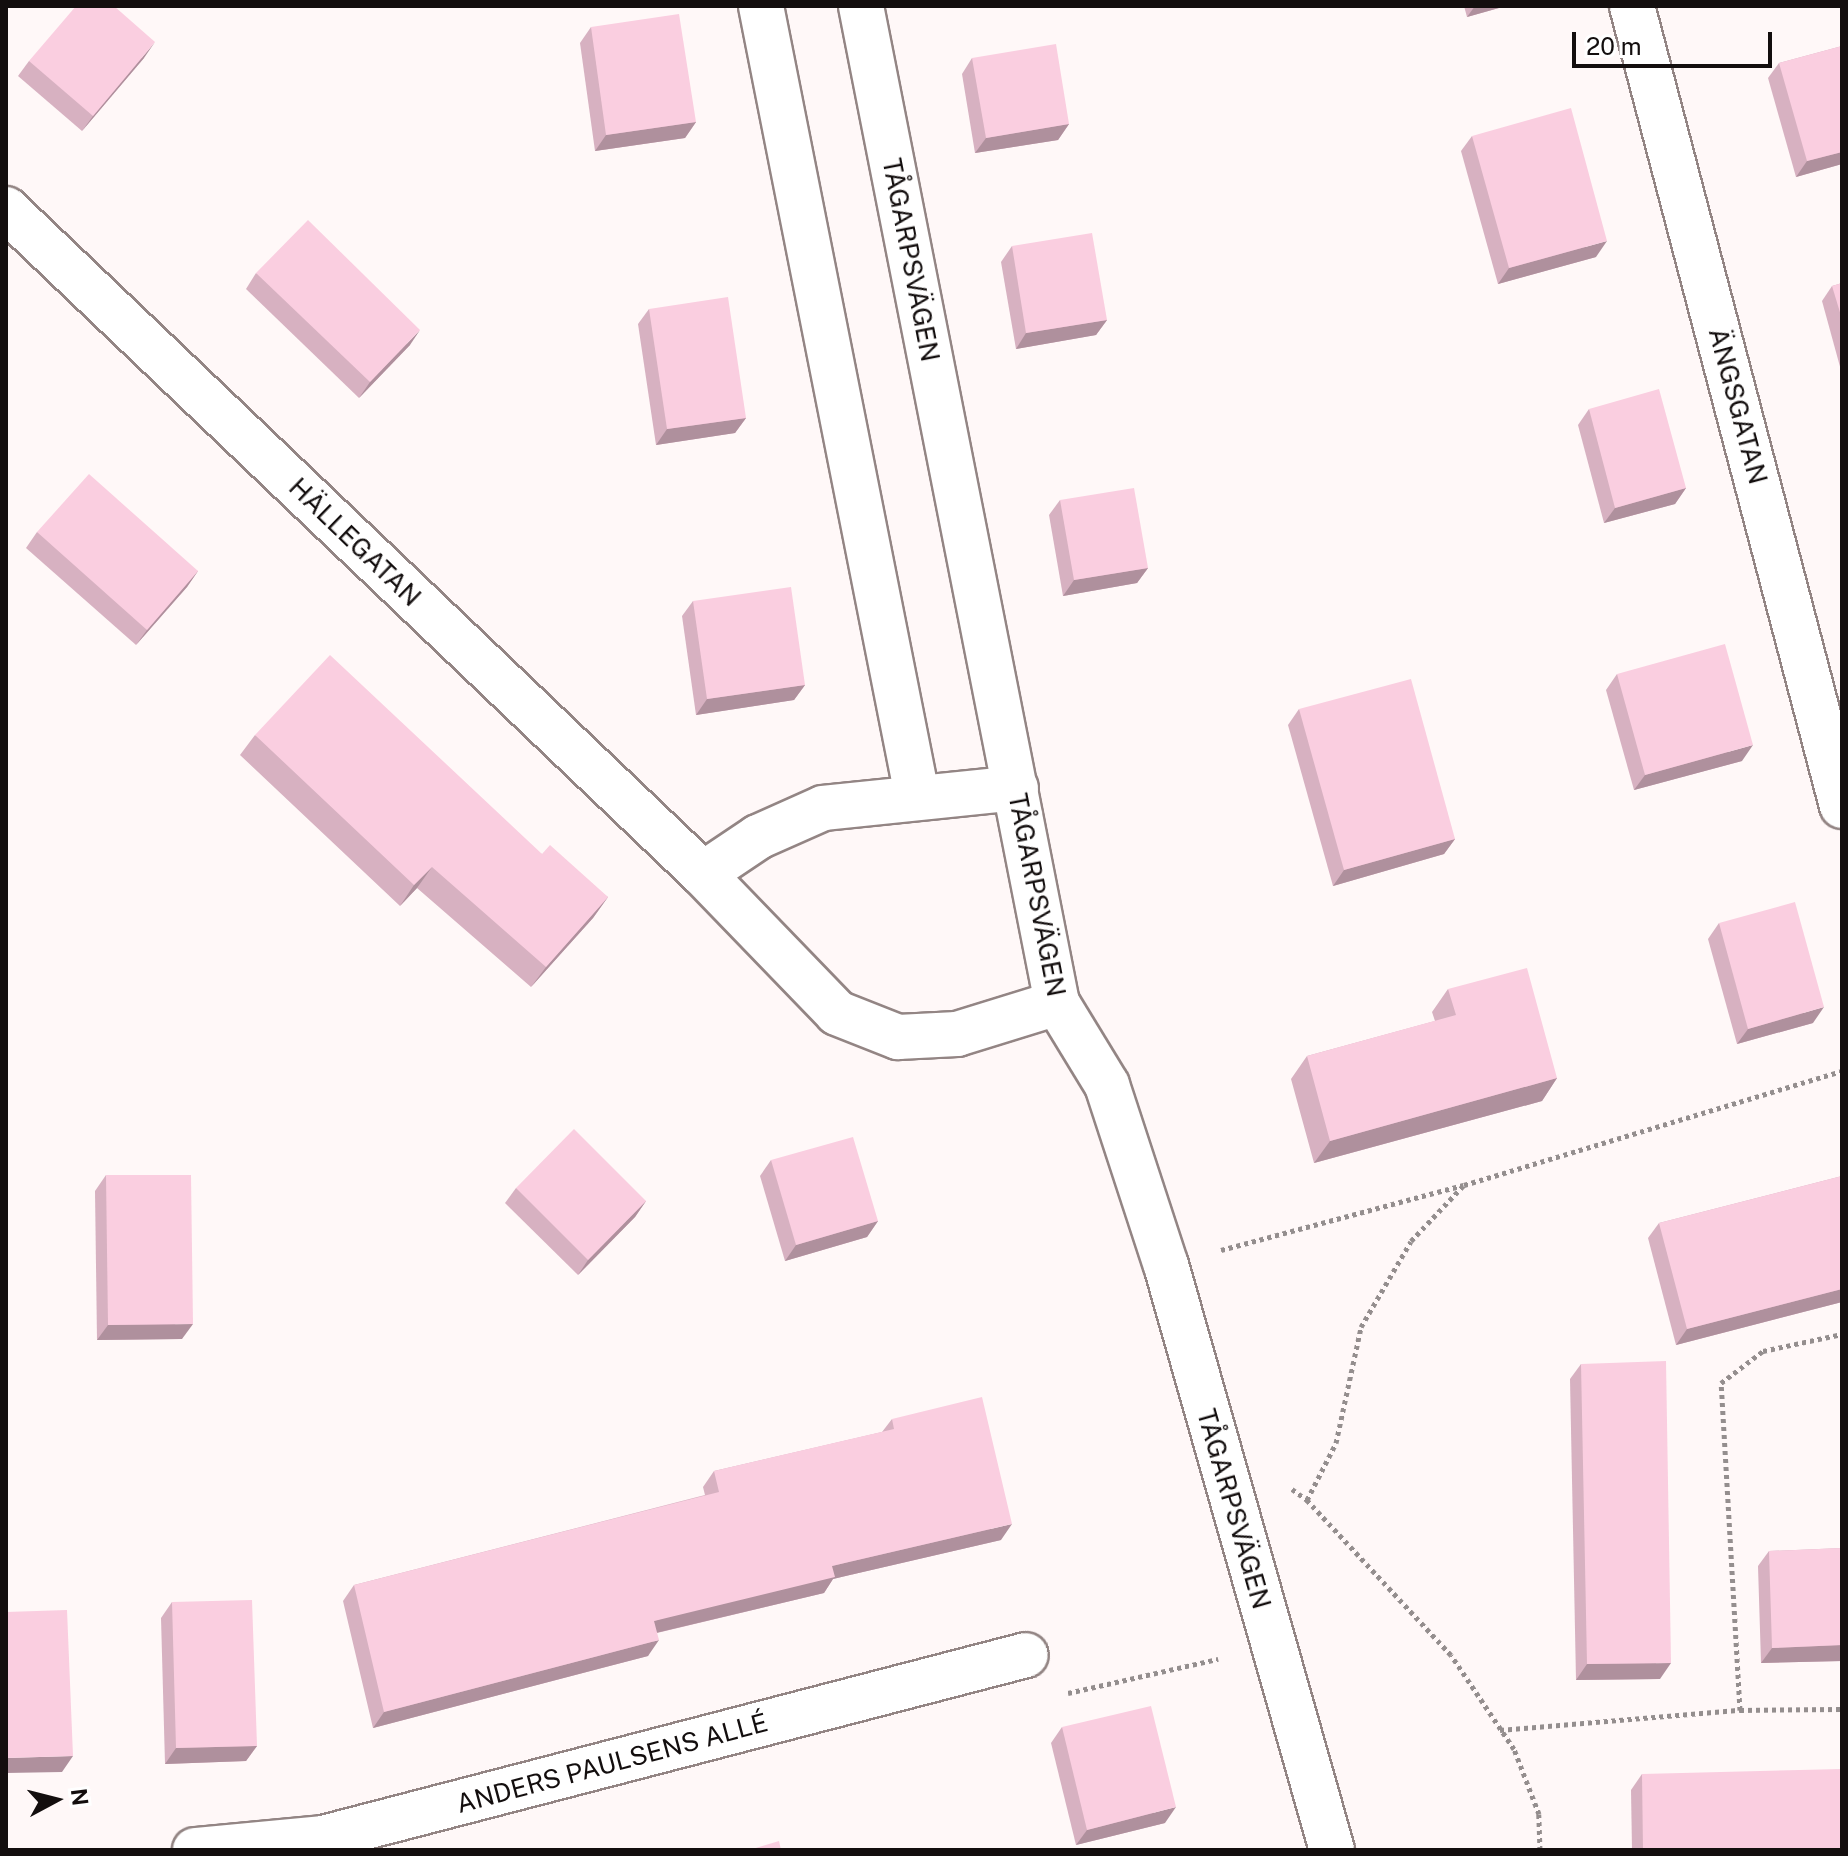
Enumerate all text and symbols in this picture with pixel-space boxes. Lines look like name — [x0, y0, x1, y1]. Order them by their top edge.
scale bar — [1576, 16, 1776, 66]
text: 20 m — [1586, 32, 1642, 60]
street label: TÅGARPSVÄGEN — [876, 156, 946, 364]
street label: ÄNGSGATAN — [1702, 324, 1774, 488]
street label: HÄLLEGATAN — [283, 471, 427, 613]
street label: TÅGARPSVÄGEN — [1002, 791, 1072, 999]
street label: TÅGARPSVÄGEN — [1191, 1405, 1277, 1613]
street label: ANDERS PAULSENS ALLÉ — [453, 1706, 771, 1820]
north arrow — [16, 1760, 96, 1840]
text: N — [66, 1787, 94, 1807]

